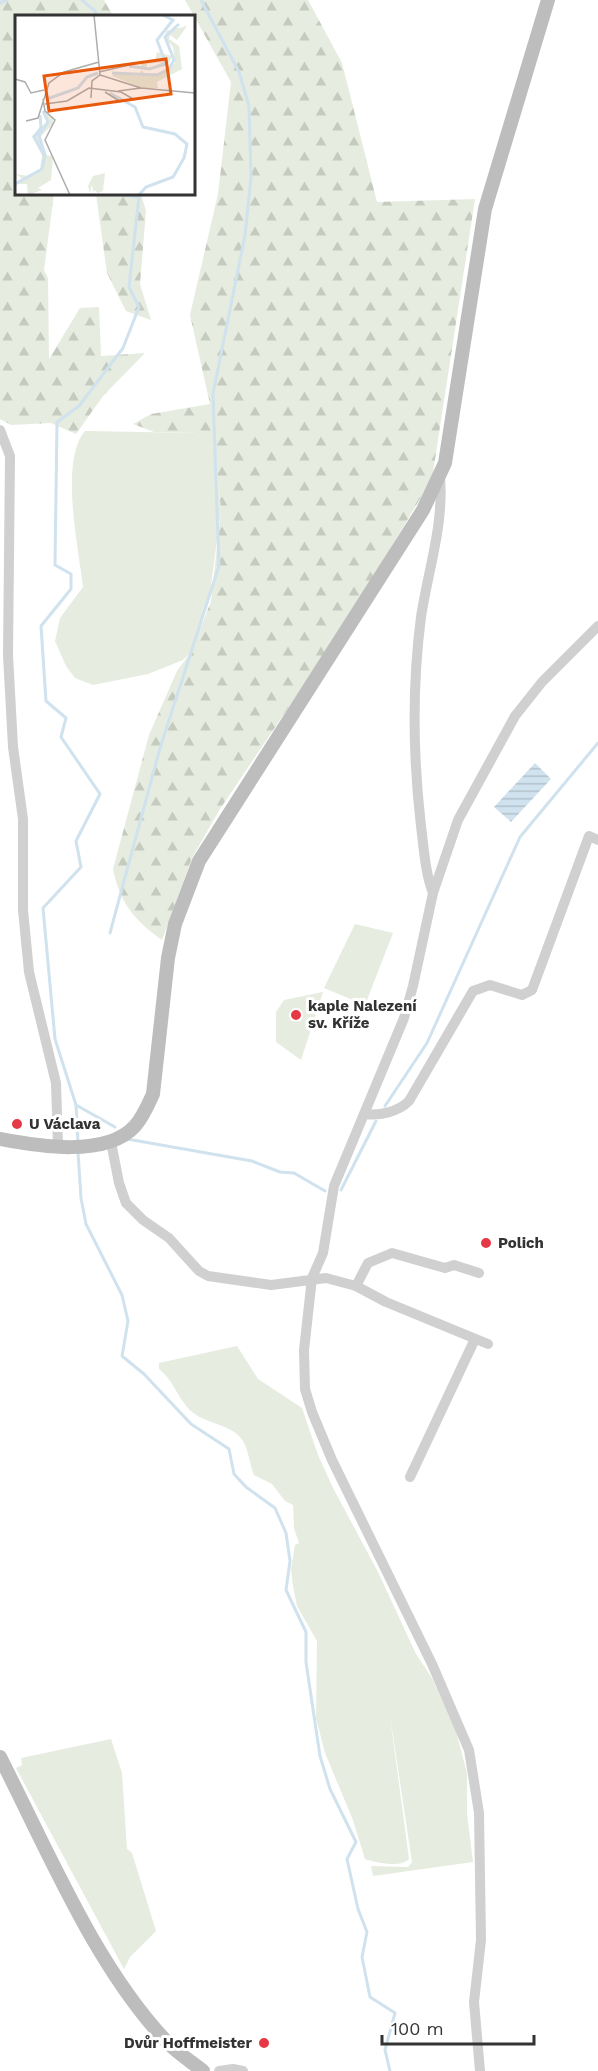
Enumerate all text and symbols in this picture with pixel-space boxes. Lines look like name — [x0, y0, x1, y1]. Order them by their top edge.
inset map — [15, 15, 195, 195]
place label: kaple Nalezení sv. Kříže — [308, 997, 417, 1032]
marker: kaple Nalezení sv. Kříže — [289, 1008, 303, 1022]
place label: U Václava — [29, 1115, 101, 1133]
marker: U Václava — [10, 1117, 24, 1131]
place label: Polich — [498, 1234, 544, 1252]
marker: Polich — [479, 1236, 493, 1250]
scale bar — [382, 2008, 534, 2046]
text: 100 m — [391, 2018, 444, 2039]
place label: Dvůr Hoffmeister — [124, 2034, 253, 2052]
marker: Dvůr Hoffmeister — [257, 2036, 271, 2050]

